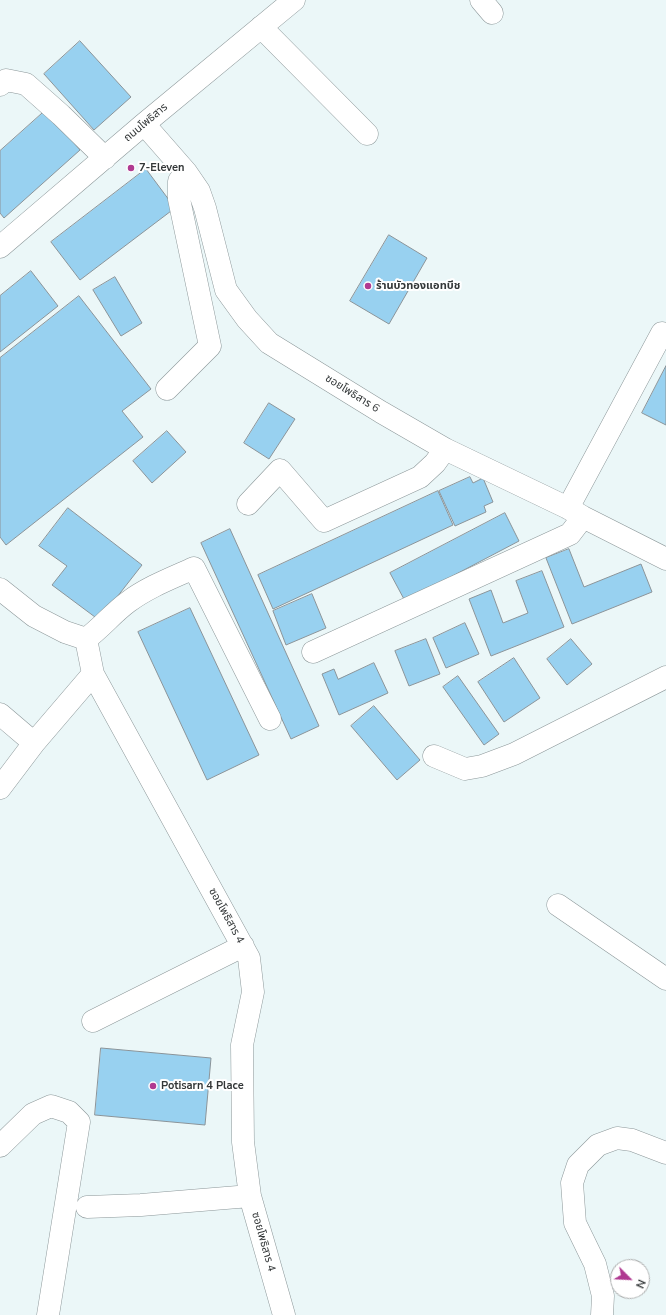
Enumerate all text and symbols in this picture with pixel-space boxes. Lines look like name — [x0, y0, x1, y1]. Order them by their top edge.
street label: ถนนโพธิสาร — [121, 101, 171, 145]
place label: 7-Eleven — [139, 161, 184, 175]
marker: 7-Eleven — [126, 163, 136, 173]
place label: ร้านบัวทองแอทบีช — [376, 279, 460, 293]
marker: ร้านบัวทองแอทบีช — [363, 281, 373, 291]
street label: ซอยโพธิสาร 6 — [322, 372, 382, 416]
street label: ซอยโพธิสาร 4 — [205, 886, 247, 946]
place label: Potisarn 4 Place — [161, 1079, 244, 1093]
marker: Potisarn 4 Place — [148, 1081, 158, 1091]
street label: ซอยโพธิสาร 4 — [248, 1211, 278, 1273]
north arrow — [610, 1259, 650, 1299]
text: N — [632, 1277, 649, 1290]

